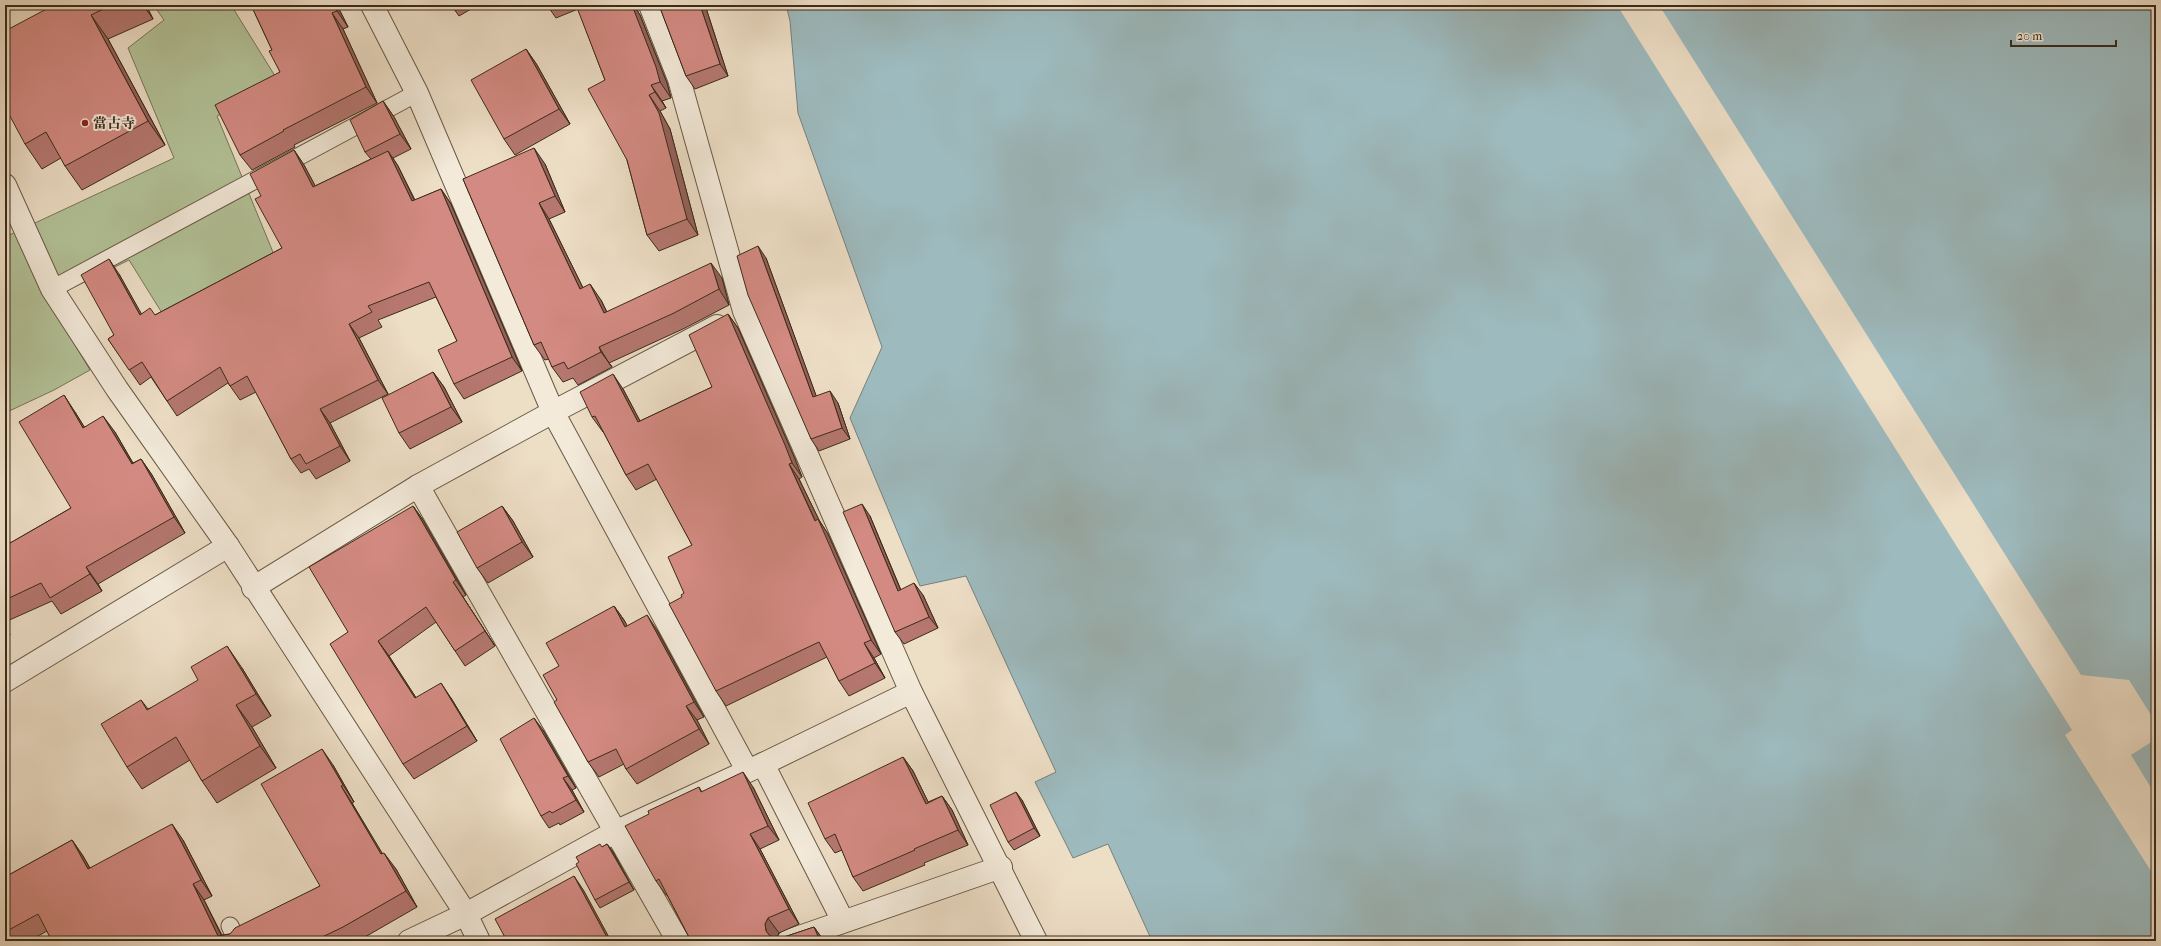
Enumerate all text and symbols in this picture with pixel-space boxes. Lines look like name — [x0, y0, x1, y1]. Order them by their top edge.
scale bar — [2011, 22, 2116, 48]
text: 20 m — [2017, 29, 2042, 43]
place label: 當古寺 — [93, 115, 135, 132]
marker: 當古寺 — [80, 118, 90, 128]

